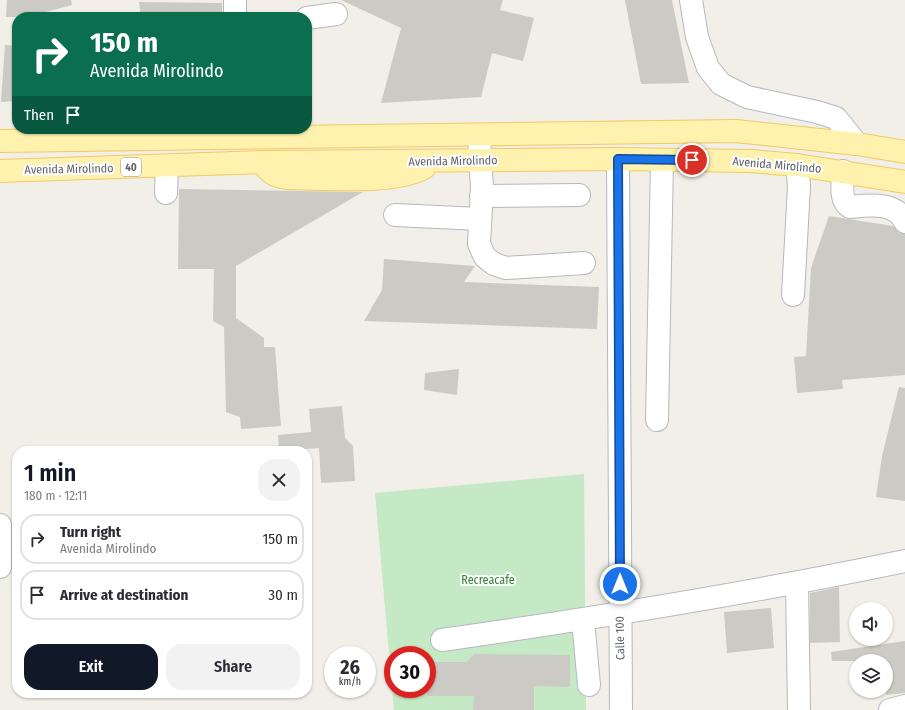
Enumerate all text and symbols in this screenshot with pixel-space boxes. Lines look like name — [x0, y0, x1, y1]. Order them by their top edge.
text: 150 m — [90, 26, 158, 59]
icon: right — [24, 28, 76, 80]
text: Avenida Mirolindo — [90, 60, 224, 82]
icon: arrive — [62, 104, 84, 126]
text: Then — [24, 106, 54, 124]
pin — [675, 143, 709, 177]
icon: arrive — [681, 149, 703, 171]
street label: Avenida Mirolindo — [408, 153, 498, 169]
street label: Avenida Mirolindo — [732, 154, 822, 176]
road number: 40 — [121, 158, 141, 176]
street label: Avenida Mirolindo — [24, 161, 114, 177]
text: 1 min — [24, 459, 76, 487]
button: close — [258, 459, 300, 501]
text: 180 m · 12:11 — [24, 488, 87, 503]
text: Turn right — [60, 523, 121, 541]
icon: right — [26, 528, 48, 550]
text: 150 m — [262, 530, 298, 548]
text: Avenida Mirolindo — [60, 541, 156, 556]
position arrow — [599, 563, 641, 605]
park label: Recreacafe — [461, 573, 515, 587]
icon: arrive — [26, 584, 48, 606]
text: Arrive at destination — [60, 586, 188, 604]
text: 30 m — [268, 586, 298, 604]
map controls — [849, 602, 893, 698]
button: sound — [849, 602, 893, 646]
street label: Calle 100 — [613, 616, 627, 660]
button: Exit — [24, 644, 158, 690]
button: Share — [166, 644, 300, 690]
speed limit sign: 30 — [384, 646, 436, 698]
button: layers — [849, 654, 893, 698]
text: 26 — [340, 655, 360, 679]
text: km/h — [339, 676, 361, 688]

